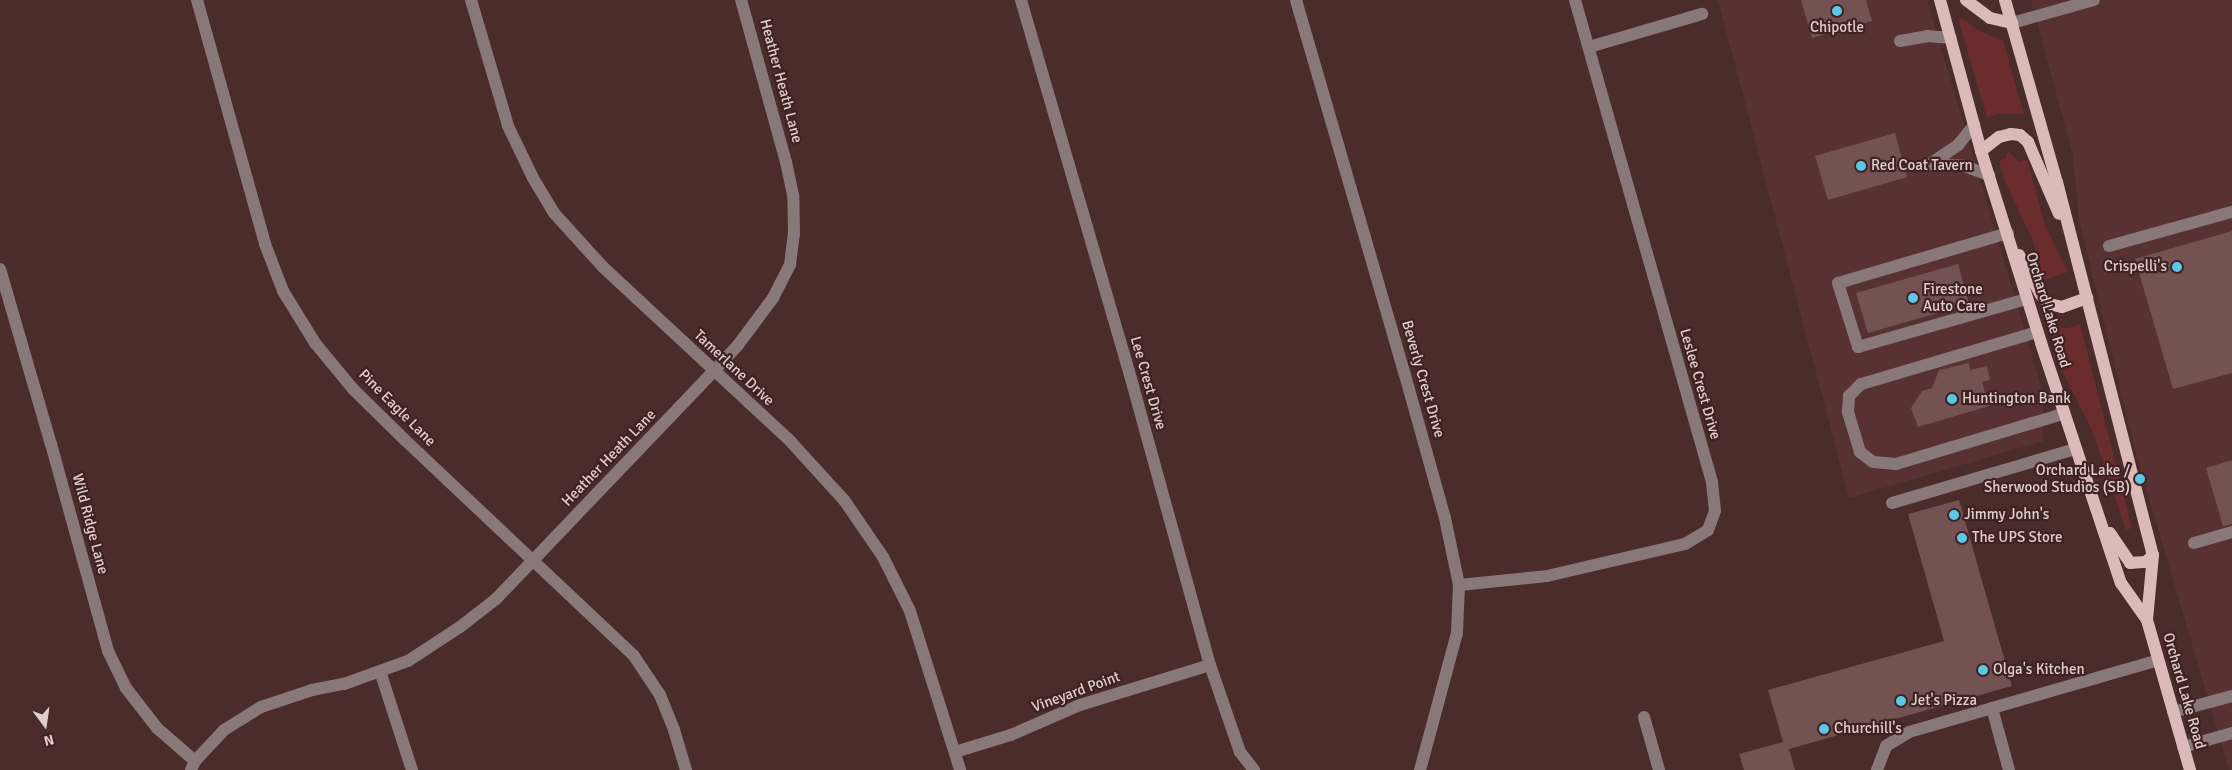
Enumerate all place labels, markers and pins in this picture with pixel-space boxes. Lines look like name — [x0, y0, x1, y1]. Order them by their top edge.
marker: Chipotle — [1831, 5, 1843, 17]
place label: Chipotle — [1810, 19, 1864, 37]
place label: Red Coat Tavern — [1871, 157, 1973, 175]
marker: Red Coat Tavern — [1855, 160, 1867, 172]
place label: Crispelli's — [2104, 258, 2167, 276]
marker: Crispelli's — [2171, 261, 2183, 273]
place label: Firestone Auto Care — [1923, 280, 1986, 315]
marker: Firestone Auto Care — [1907, 292, 1919, 304]
place label: Huntington Bank — [1962, 390, 2071, 408]
marker: Huntington Bank — [1946, 393, 1958, 405]
place label: Orchard Lake / Sherwood Studios (SB) — [1984, 461, 2130, 496]
marker: Orchard Lake / Sherwood Studios (SB) — [2134, 473, 2146, 485]
place label: Jimmy John's — [1964, 506, 2049, 524]
marker: Jimmy John's — [1948, 509, 1960, 521]
place label: The UPS Store — [1972, 529, 2063, 547]
marker: The UPS Store — [1956, 532, 1968, 544]
place label: Olga's Kitchen — [1993, 661, 2085, 679]
marker: Olga's Kitchen — [1977, 664, 1989, 676]
place label: Jet's Pizza — [1911, 692, 1977, 710]
marker: Jet's Pizza — [1895, 695, 1907, 707]
place label: Churchill's — [1834, 720, 1902, 738]
marker: Churchill's — [1818, 723, 1830, 735]

